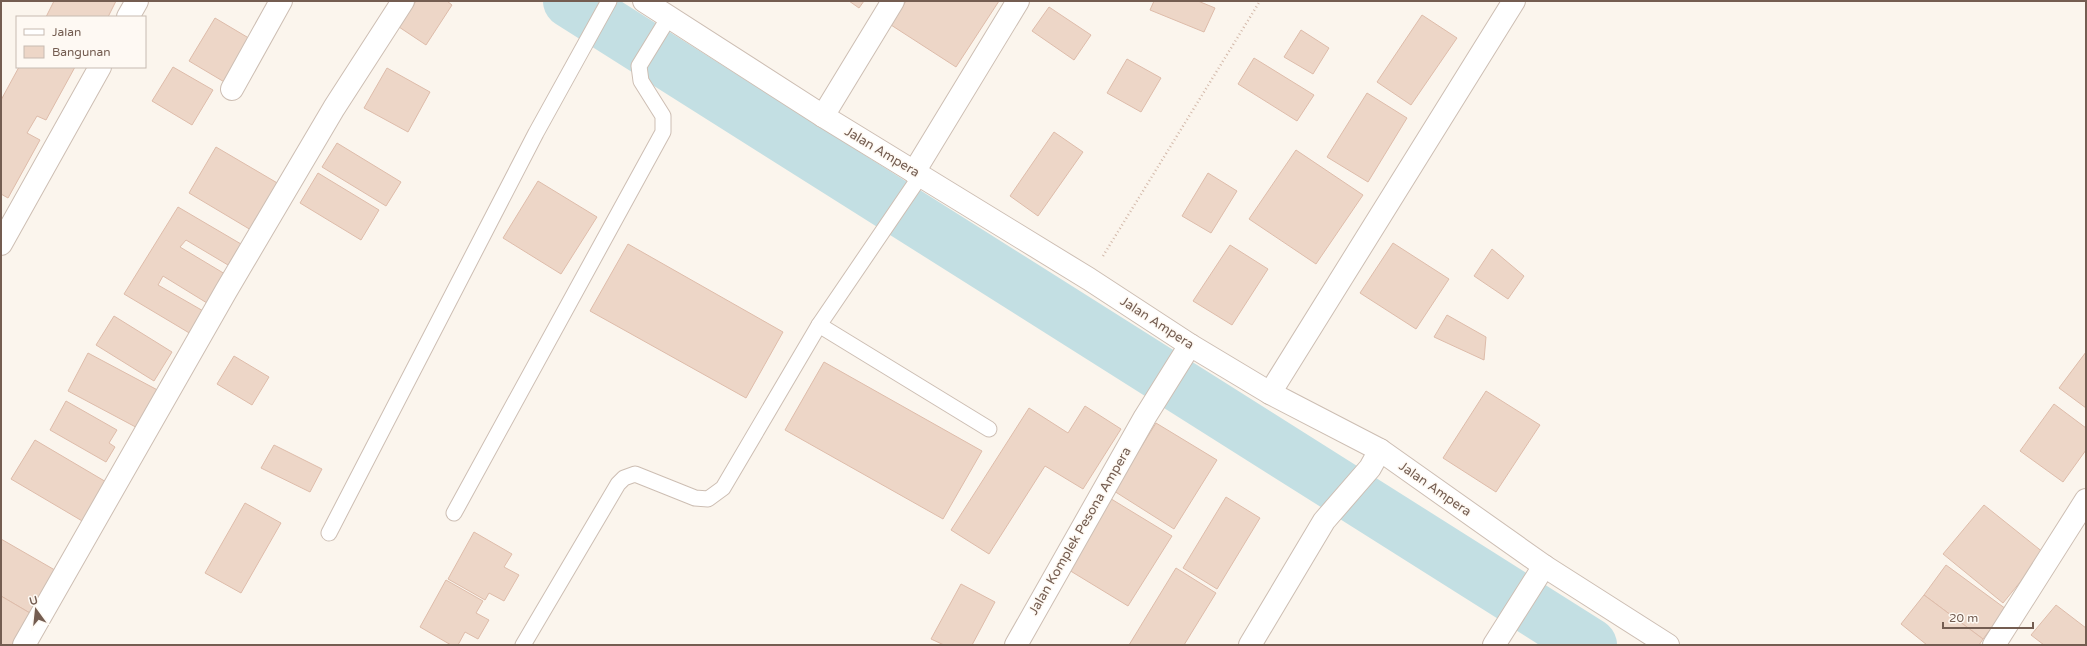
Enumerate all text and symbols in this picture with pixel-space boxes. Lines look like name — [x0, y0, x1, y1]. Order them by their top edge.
legend — [16, 16, 146, 68]
text: Jalan — [52, 25, 81, 39]
text: Bangunan — [52, 45, 111, 59]
street label: Jalan Ampera — [842, 123, 922, 181]
street label: Jalan Ampera — [1117, 293, 1197, 353]
street label: Jalan Komplek Pesona Ampera — [1025, 444, 1135, 618]
street label: Jalan Ampera — [1396, 458, 1474, 520]
north arrow — [16, 590, 56, 630]
text: U — [28, 593, 39, 608]
scale bar — [1943, 604, 2033, 630]
text: 20 m — [1949, 611, 1978, 625]

